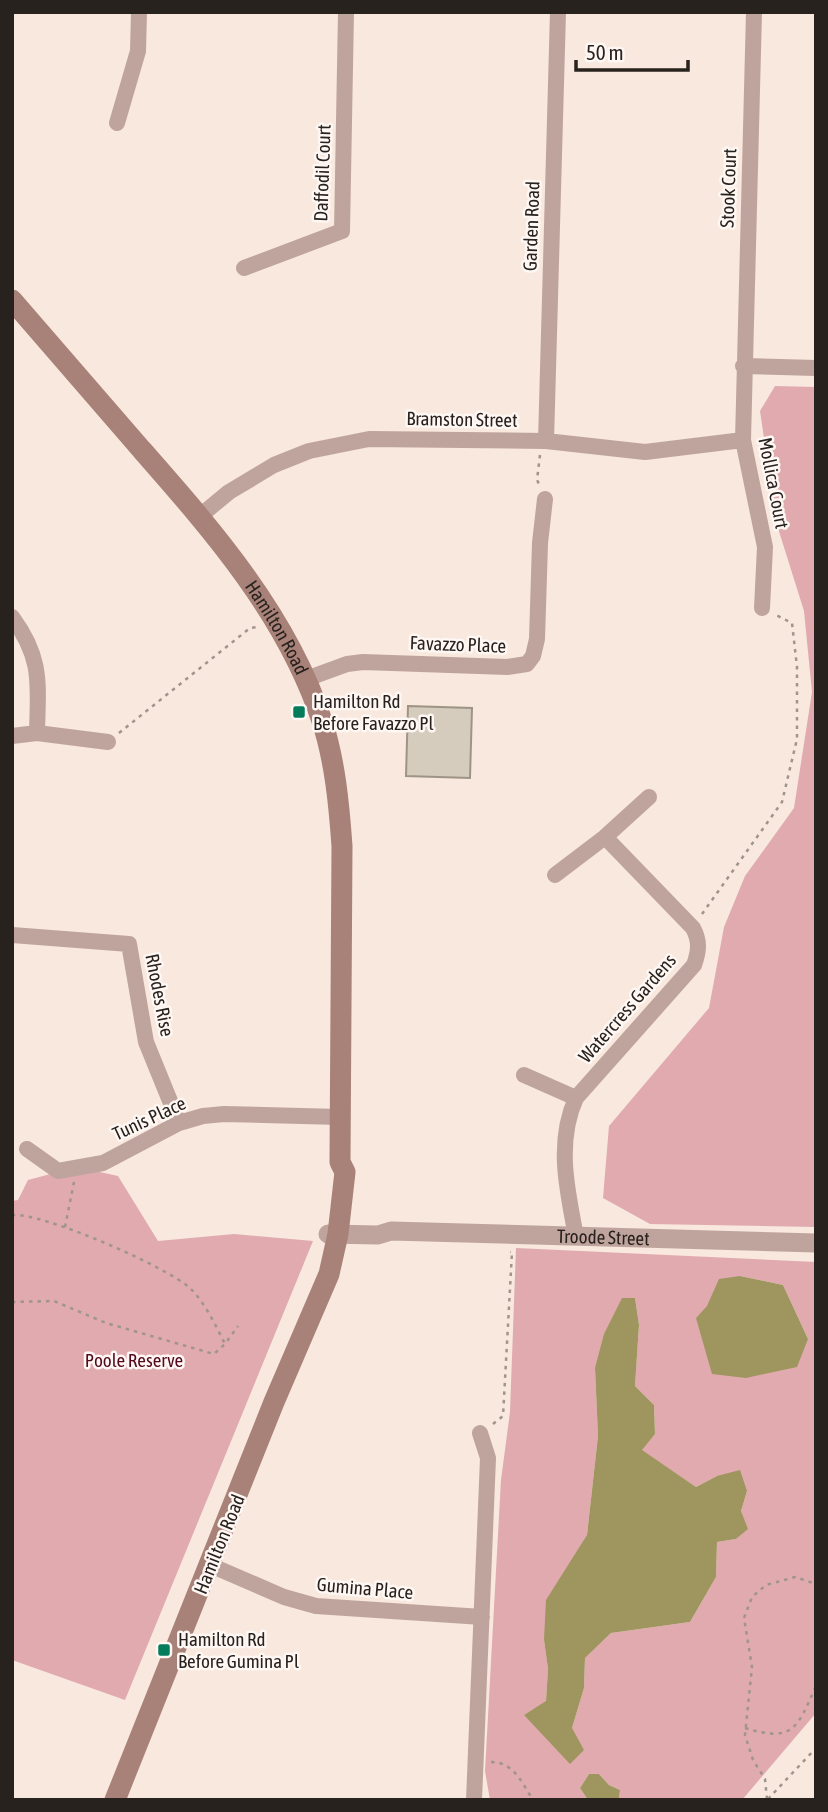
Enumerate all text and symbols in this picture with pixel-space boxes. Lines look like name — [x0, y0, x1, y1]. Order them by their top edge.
scale bar — [576, 28, 688, 72]
text: 50 m — [586, 40, 624, 64]
street label: Daffodil Court — [309, 124, 335, 222]
street label: Stook Court — [716, 148, 740, 228]
street label: Garden Road — [518, 181, 544, 271]
street label: Bramston Street — [406, 407, 518, 431]
street label: Mollica Court — [754, 436, 794, 530]
street label: Hamilton Road — [241, 576, 313, 678]
street label: Favazzo Place — [409, 631, 507, 657]
place label: Hamilton Rd Before Favazzo Pl — [313, 690, 434, 734]
marker: Hamilton Rd Before Favazzo Pl — [291, 704, 307, 720]
street label: Watercress Gardens — [574, 949, 680, 1067]
street label: Rhodes Rise — [141, 952, 179, 1038]
street label: Tunis Place — [109, 1091, 189, 1145]
street label: Troode Street — [557, 1225, 650, 1249]
park label: Poole Reserve — [85, 1349, 183, 1371]
street label: Hamilton Road — [189, 1491, 249, 1597]
street label: Gumina Place — [316, 1573, 414, 1603]
place label: Hamilton Rd Before Gumina Pl — [178, 1628, 299, 1672]
marker: Hamilton Rd Before Gumina Pl — [156, 1642, 172, 1658]

